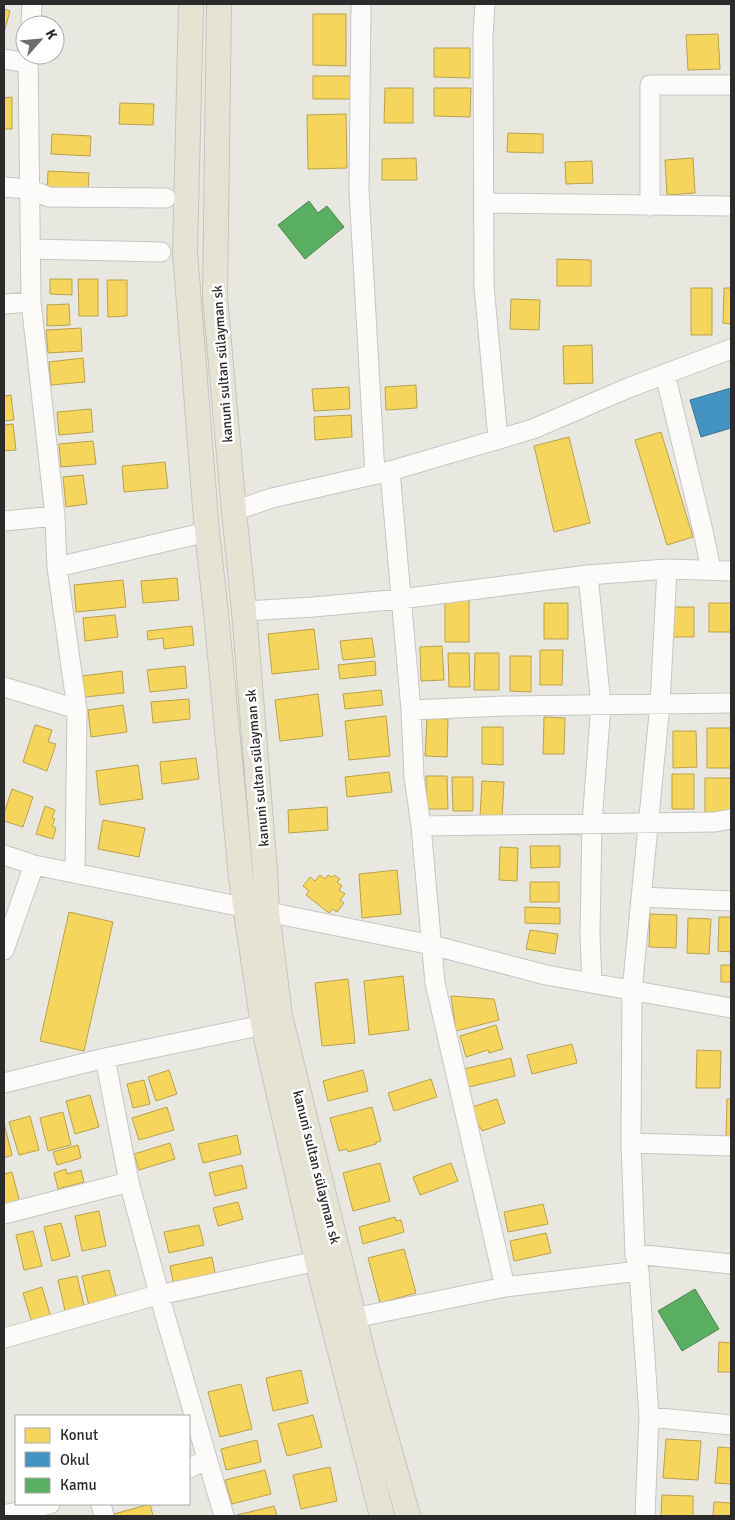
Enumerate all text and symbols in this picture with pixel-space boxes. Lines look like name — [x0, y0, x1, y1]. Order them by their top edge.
north arrow — [15, 15, 65, 65]
text: K — [42, 27, 61, 42]
street label: kanuni sultan sülayman sk — [209, 285, 236, 443]
street label: kanuni sultan sülayman sk — [242, 689, 273, 847]
street label: kanuni sultan sülayman sk — [289, 1089, 344, 1246]
legend — [15, 1415, 190, 1505]
text: Konut — [60, 1426, 98, 1444]
text: Okul — [60, 1451, 90, 1469]
text: Kamu — [60, 1476, 97, 1494]

